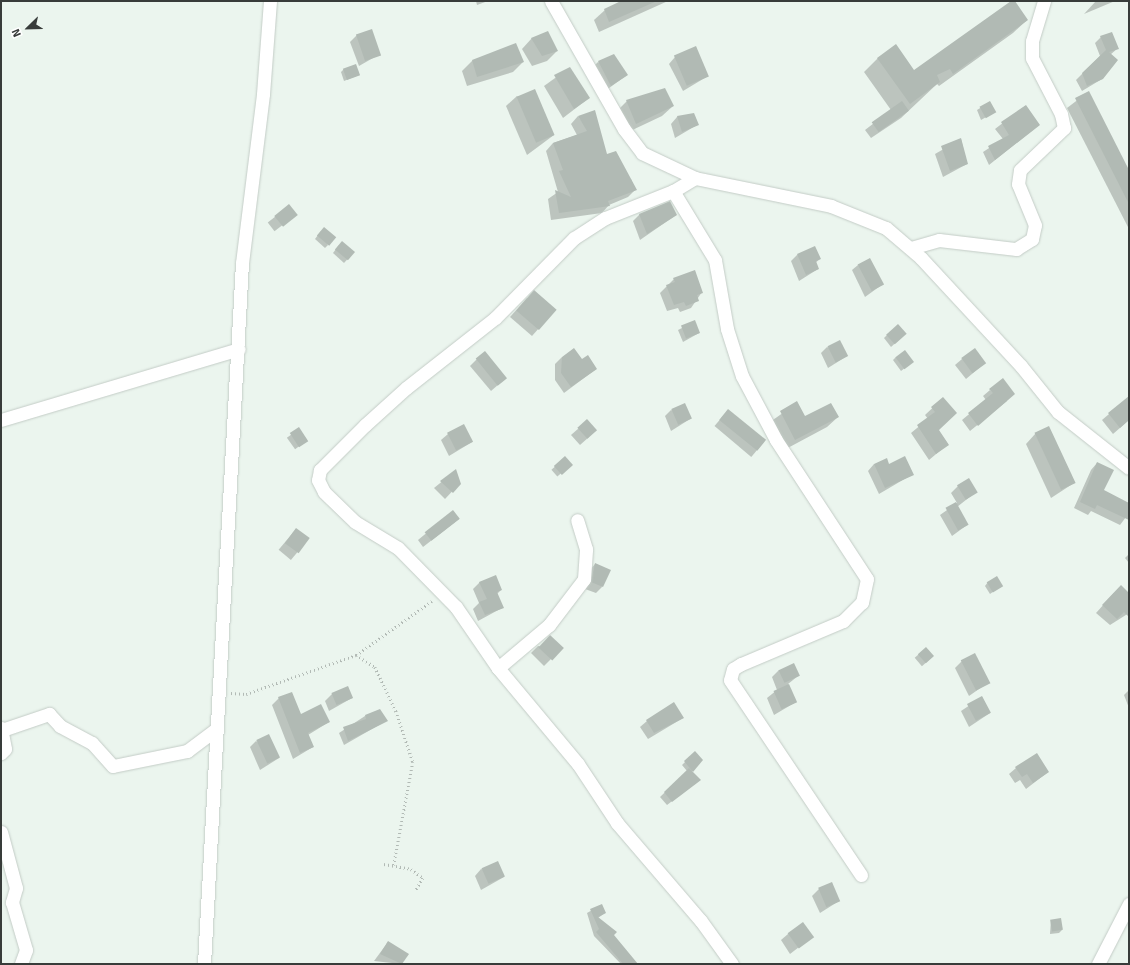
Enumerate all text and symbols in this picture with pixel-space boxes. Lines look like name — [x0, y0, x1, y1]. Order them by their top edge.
north arrow — [8, 8, 48, 48]
text: N — [9, 27, 24, 39]

